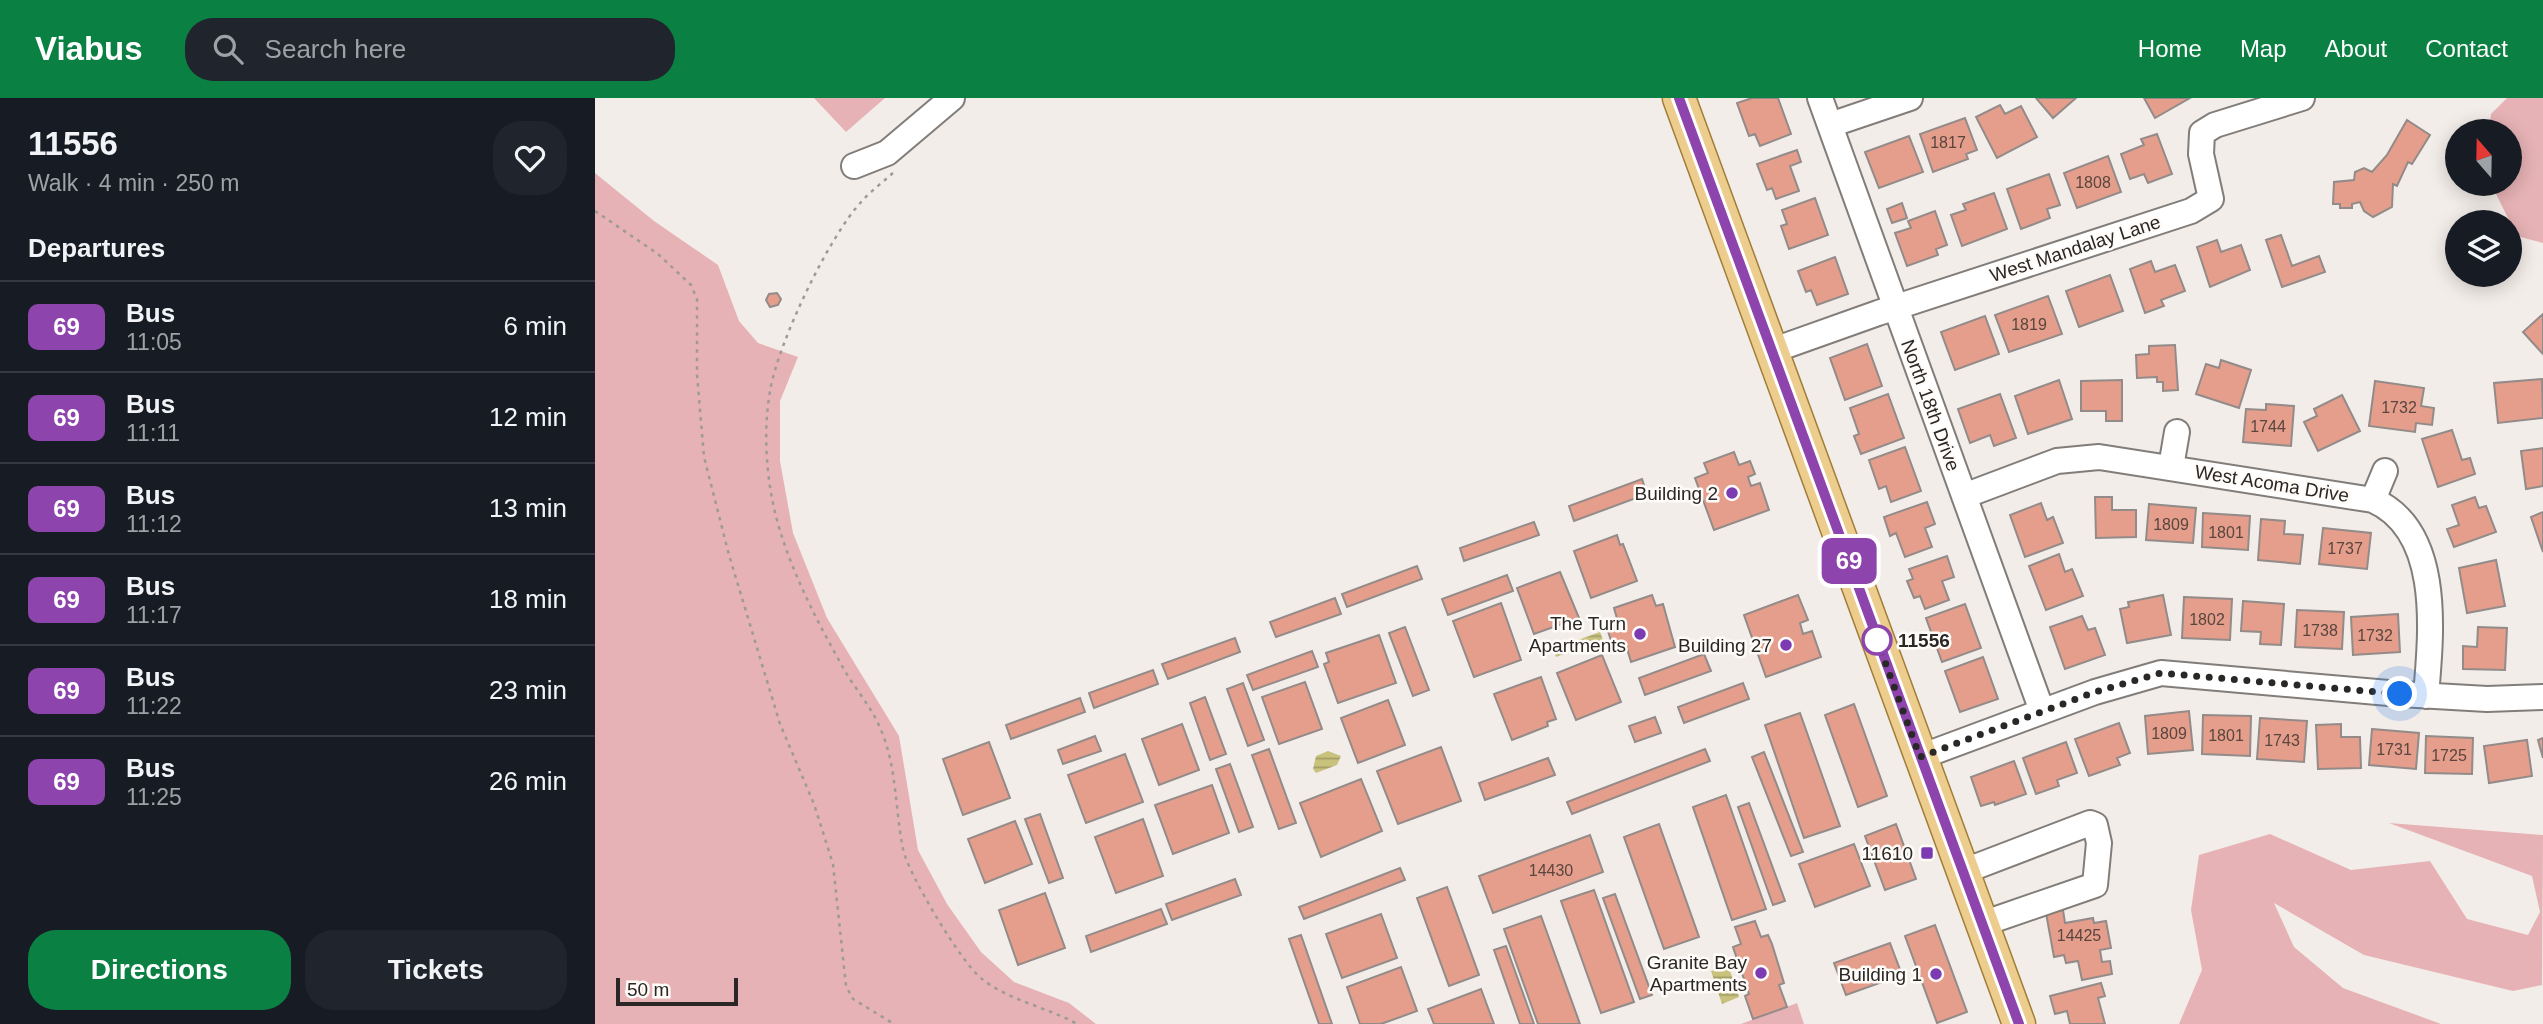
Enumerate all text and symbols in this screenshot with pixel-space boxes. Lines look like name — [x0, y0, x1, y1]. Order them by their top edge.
search box — [185, 18, 675, 81]
text: Viabus — [35, 30, 143, 67]
icon: search — [209, 30, 247, 68]
text: Search here — [265, 34, 406, 64]
text: Home — [2138, 35, 2202, 62]
text: Map — [2240, 35, 2287, 62]
text: About — [2325, 35, 2387, 62]
text: Contact — [2425, 35, 2508, 62]
north arrow — [2445, 119, 2522, 196]
map controls — [2445, 119, 2522, 287]
button: heart — [493, 121, 567, 195]
text: 11556 — [28, 125, 118, 162]
house number: 1817 — [1930, 134, 1966, 151]
text: Walk · 4 min · 250 m — [28, 170, 239, 196]
house number: 1808 — [2075, 174, 2111, 191]
button: layers — [2445, 210, 2522, 287]
street label: West Mandalay Lane — [1987, 211, 2163, 286]
text: Departures — [28, 233, 165, 263]
text: Bus — [126, 298, 175, 328]
text: 6 min — [503, 311, 567, 341]
text: 69 — [53, 313, 80, 340]
house number: 1819 — [2011, 316, 2047, 333]
text: 11:05 — [126, 329, 182, 355]
street label: North 18th Drive — [1897, 337, 1964, 474]
text: Bus — [126, 389, 175, 419]
house number: 1732 — [2381, 399, 2417, 416]
text: 12 min — [489, 402, 567, 432]
text: 69 — [53, 404, 80, 431]
house number: 1744 — [2250, 418, 2286, 435]
text: 11:11 — [126, 420, 180, 446]
street label: West Acoma Drive — [2193, 461, 2351, 506]
text: Bus — [126, 480, 175, 510]
place label: Building 2 — [1635, 483, 1718, 504]
marker: Building 2 — [1724, 485, 1740, 501]
text: 13 min — [489, 493, 567, 523]
text: 69 — [53, 495, 80, 522]
text: 11:12 — [126, 511, 182, 537]
house number: 1809 — [2153, 516, 2189, 533]
house number: 1801 — [2208, 524, 2244, 541]
line badge: 69 — [1817, 538, 1881, 584]
house number: 1737 — [2327, 540, 2363, 557]
text: 69 — [1836, 547, 1862, 574]
text: Bus — [126, 571, 175, 601]
text: 18 min — [489, 584, 567, 614]
text: 69 — [53, 586, 80, 613]
text: 11:17 — [126, 602, 182, 628]
house number: 1802 — [2189, 611, 2225, 628]
place label: The Turn Apartments — [1529, 613, 1626, 656]
house number: 1738 — [2302, 622, 2338, 639]
marker: 11556 — [1862, 625, 1892, 655]
marker: The Turn Apartments — [1632, 626, 1648, 642]
house number: 1732 — [2357, 627, 2393, 644]
place label: 11556 — [1898, 630, 1950, 651]
place label: Building 27 — [1678, 635, 1772, 656]
marker: Building 27 — [1778, 637, 1794, 653]
text: Bus — [126, 662, 175, 692]
text: 23 min — [489, 675, 567, 705]
your location — [2382, 676, 2417, 711]
text: 69 — [53, 677, 80, 704]
text: 11:22 — [126, 693, 182, 719]
house number: 1809 — [2151, 725, 2187, 742]
house number: 1801 — [2208, 727, 2244, 744]
house number: 1743 — [2264, 732, 2300, 749]
house number: 1731 — [2376, 741, 2412, 758]
house number: 1725 — [2431, 747, 2467, 764]
text: Bus — [126, 753, 175, 783]
text: 26 min — [489, 766, 567, 796]
text: 69 — [53, 768, 80, 795]
text: 11:25 — [126, 784, 182, 810]
place label: 11610 — [1862, 843, 1913, 864]
marker: 11610 — [1919, 845, 1935, 861]
house number: 14430 — [1529, 862, 1573, 879]
house number: 14425 — [2057, 927, 2101, 944]
button: Directions — [28, 930, 291, 1010]
button: Tickets — [305, 930, 567, 1010]
place label: Granite Bay Apartments — [1647, 952, 1747, 995]
place label: Building 1 — [1839, 964, 1922, 985]
marker: Granite Bay Apartments — [1753, 965, 1769, 981]
marker: Building 1 — [1928, 966, 1944, 982]
scale bar — [616, 975, 739, 1007]
text: 50 m — [627, 979, 669, 1000]

